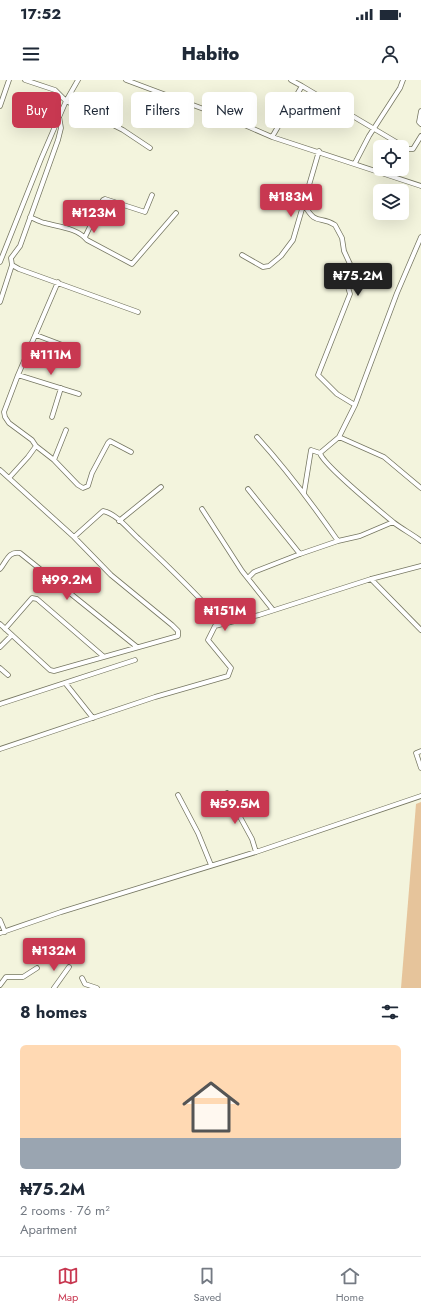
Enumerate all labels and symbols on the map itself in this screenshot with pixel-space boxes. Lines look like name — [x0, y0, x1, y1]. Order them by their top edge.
pin: ₦183M — [263, 184, 319, 218]
pin: ₦123M — [66, 200, 122, 234]
pin: ₦75.2M — [325, 263, 391, 297]
pin: ₦111M — [23, 342, 79, 376]
pin: ₦99.2M — [34, 567, 100, 601]
pin: ₦151M — [197, 598, 253, 632]
pin: ₦59.5M — [202, 791, 268, 825]
pin: ₦132M — [26, 938, 82, 972]

